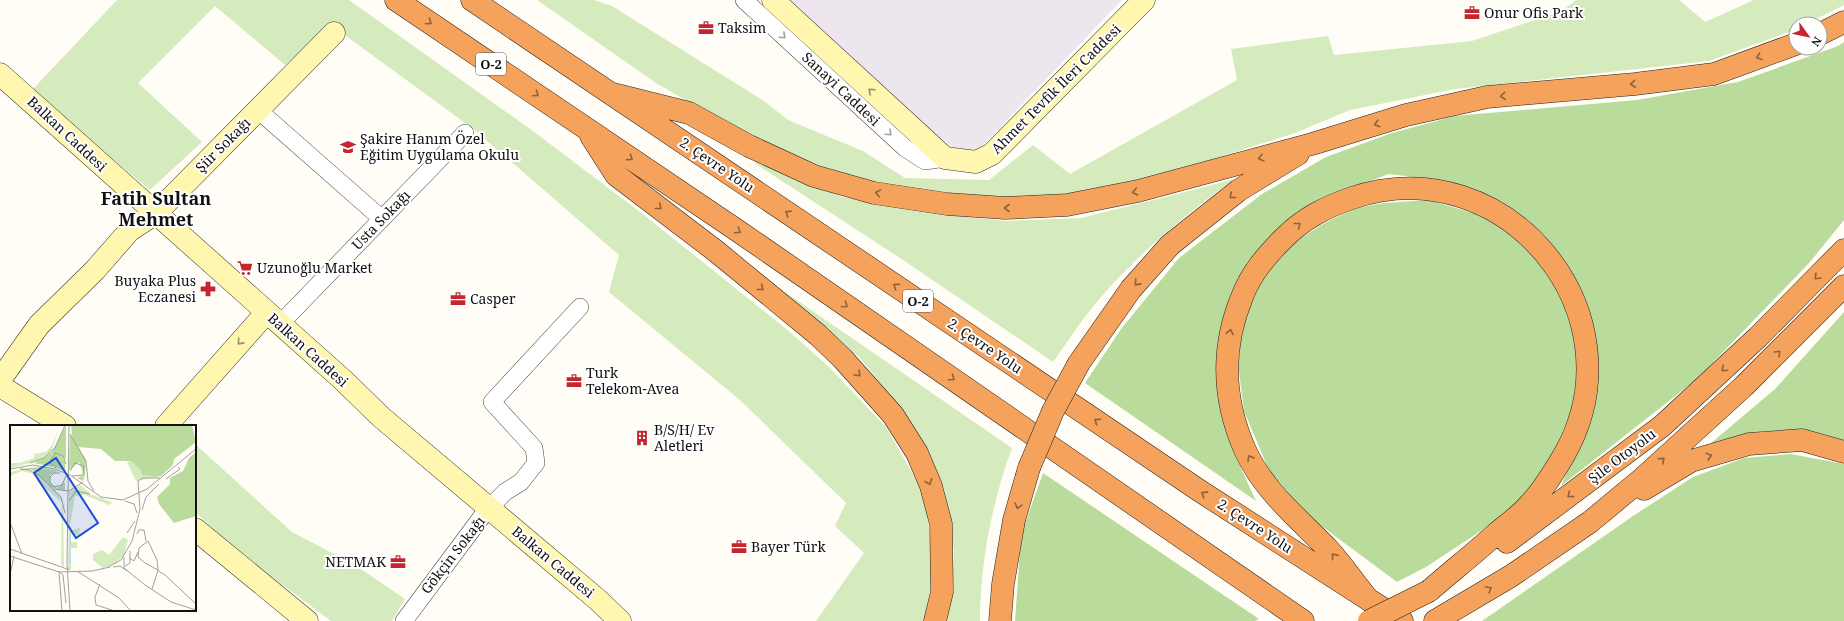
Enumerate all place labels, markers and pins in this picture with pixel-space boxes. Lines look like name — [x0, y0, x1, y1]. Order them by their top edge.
place label: Onur Ofis Park — [1484, 3, 1584, 22]
office icon: Onur Ofis Park — [1463, 4, 1481, 22]
place label: Taksim — [718, 18, 766, 37]
office icon: Taksim — [697, 19, 715, 37]
place label: Şakire Hanım Özel Eğitim Uygulama Okulu — [360, 129, 519, 164]
school or university icon: Şakire Hanım Özel Eğitim Uygulama Okulu — [339, 138, 357, 156]
place label: Uzunoğlu Market — [257, 258, 373, 277]
supermarket icon: Uzunoğlu Market — [236, 259, 254, 277]
place label: Buyaka Plus Eczanesi — [114, 271, 197, 306]
pharmacy icon: Buyaka Plus Eczanesi — [199, 280, 217, 298]
place label: Casper — [470, 289, 516, 308]
office icon: Casper — [449, 290, 467, 308]
place label: Turk Telekom-Avea — [586, 363, 679, 398]
office icon: Turk Telekom-Avea — [565, 372, 583, 390]
place label: B/S/H/ Ev Aletleri — [654, 420, 715, 455]
building icon: B/S/H/ Ev Aletleri — [633, 429, 651, 447]
place label: Bayer Türk — [751, 537, 826, 556]
office icon: Bayer Türk — [730, 538, 748, 556]
place label: NETMAK — [325, 552, 386, 571]
office icon: NETMAK — [389, 553, 407, 571]

